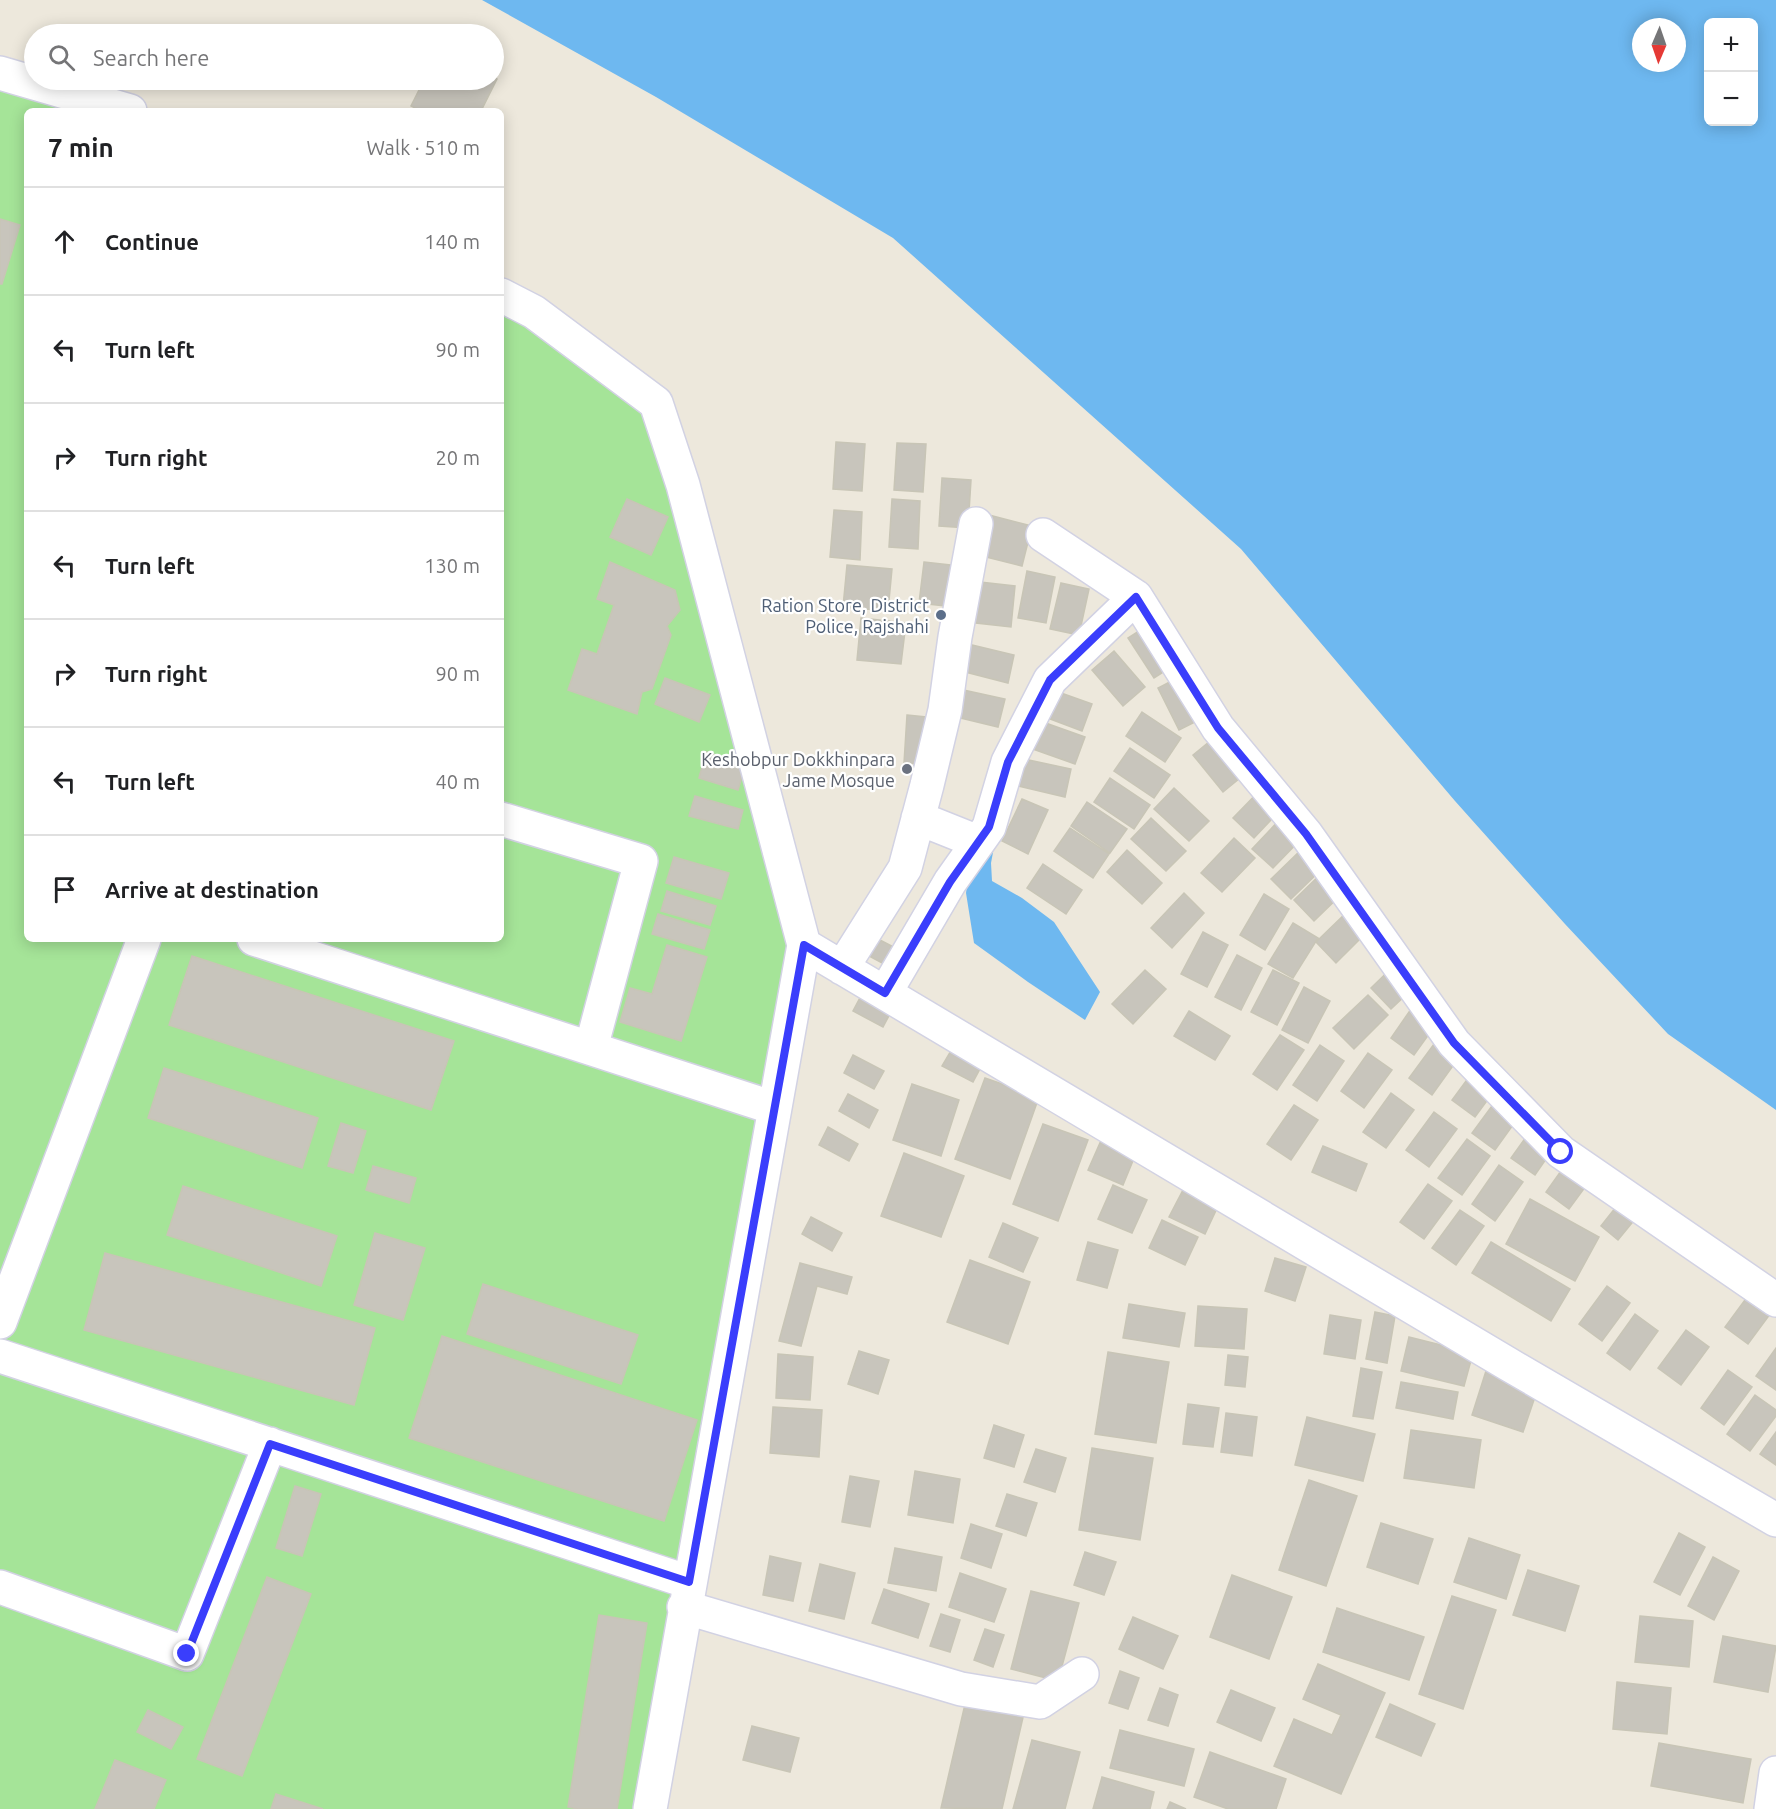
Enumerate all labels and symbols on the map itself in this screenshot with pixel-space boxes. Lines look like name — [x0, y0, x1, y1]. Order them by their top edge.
north arrow — [1632, 18, 1686, 72]
place label: Ration Store, District Police, Rajshahi — [761, 595, 929, 636]
marker: Ration Store, District Police, Rajshahi — [934, 608, 948, 622]
place label: Keshobpur Dokkhinpara Jame Mosque — [701, 749, 895, 790]
marker: Keshobpur Dokkhinpara Jame Mosque — [900, 762, 914, 776]
route start — [1547, 1138, 1573, 1164]
route end — [173, 1640, 199, 1666]

